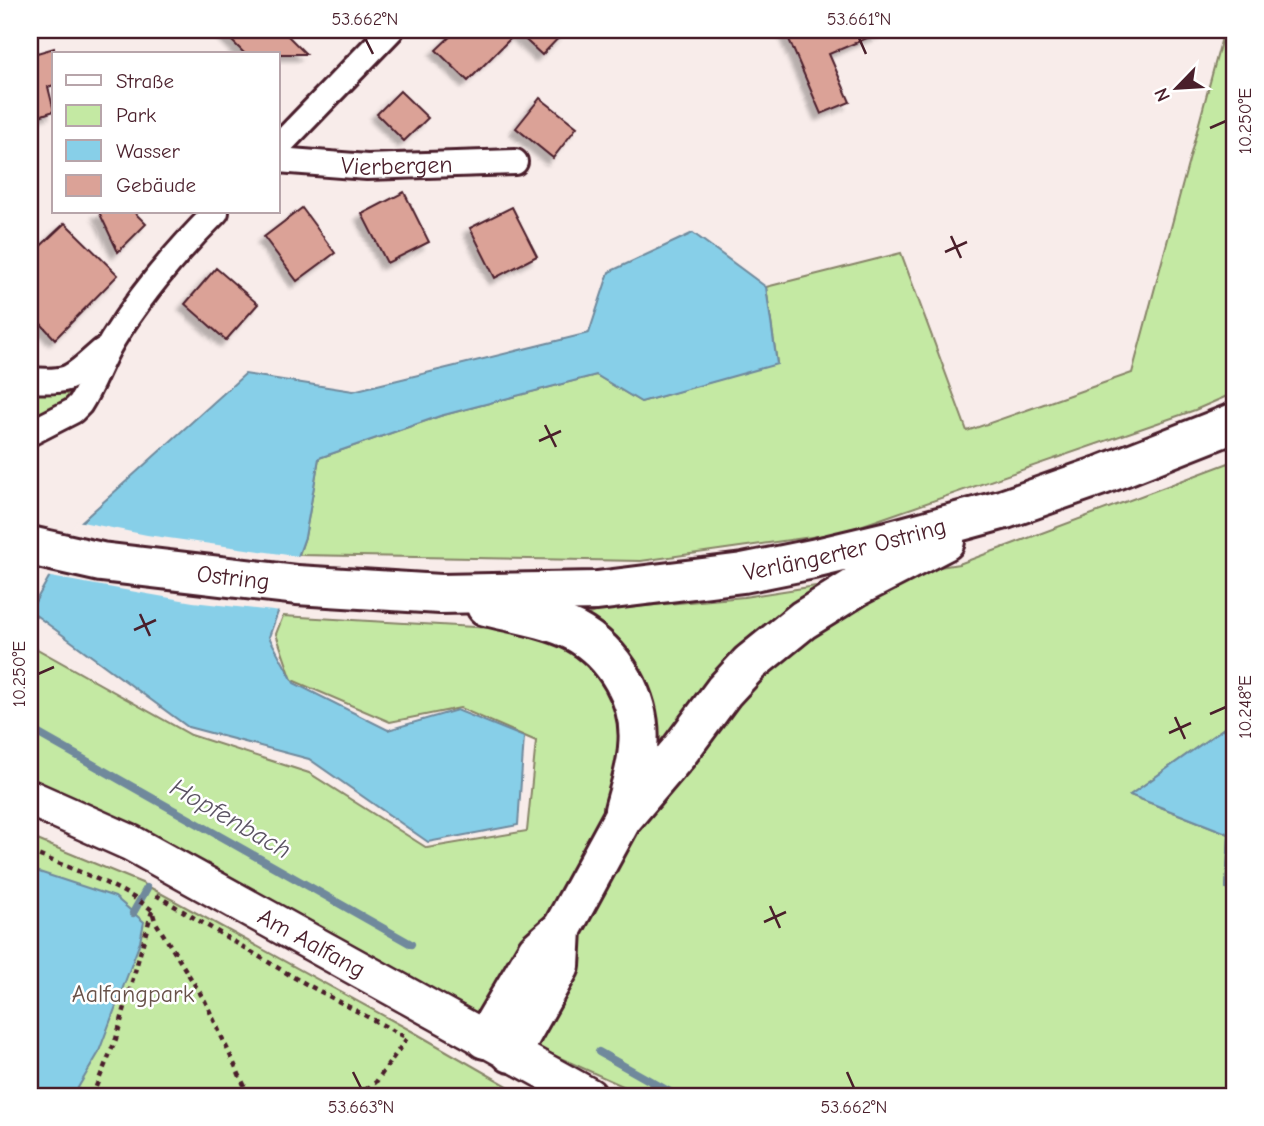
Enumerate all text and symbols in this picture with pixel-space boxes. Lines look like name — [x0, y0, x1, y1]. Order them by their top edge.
text: 53.662°N — [332, 9, 398, 30]
text: 53.661°N — [827, 9, 891, 30]
legend — [52, 52, 280, 214]
north arrow — [1142, 52, 1212, 122]
text: Straße — [116, 69, 174, 93]
text: N — [1150, 84, 1175, 105]
text: 10.250°E — [1235, 88, 1256, 154]
text: Park — [116, 103, 156, 127]
text: Wasser — [116, 139, 181, 163]
street label: Vierbergen — [340, 150, 453, 181]
text: Gebäude — [116, 173, 196, 197]
street label: Verlängerter Ostring — [741, 512, 949, 587]
street label: Ostring — [195, 559, 271, 596]
text: 10.250°E — [9, 641, 30, 707]
text: 10.248°E — [1235, 675, 1256, 739]
water label: Hopfenbach — [165, 772, 296, 865]
street label: Am Aalfang — [253, 902, 370, 984]
park label: Aalfangpark — [72, 980, 195, 1008]
text: 53.663°N — [328, 1097, 394, 1118]
text: 53.662°N — [821, 1097, 887, 1118]

